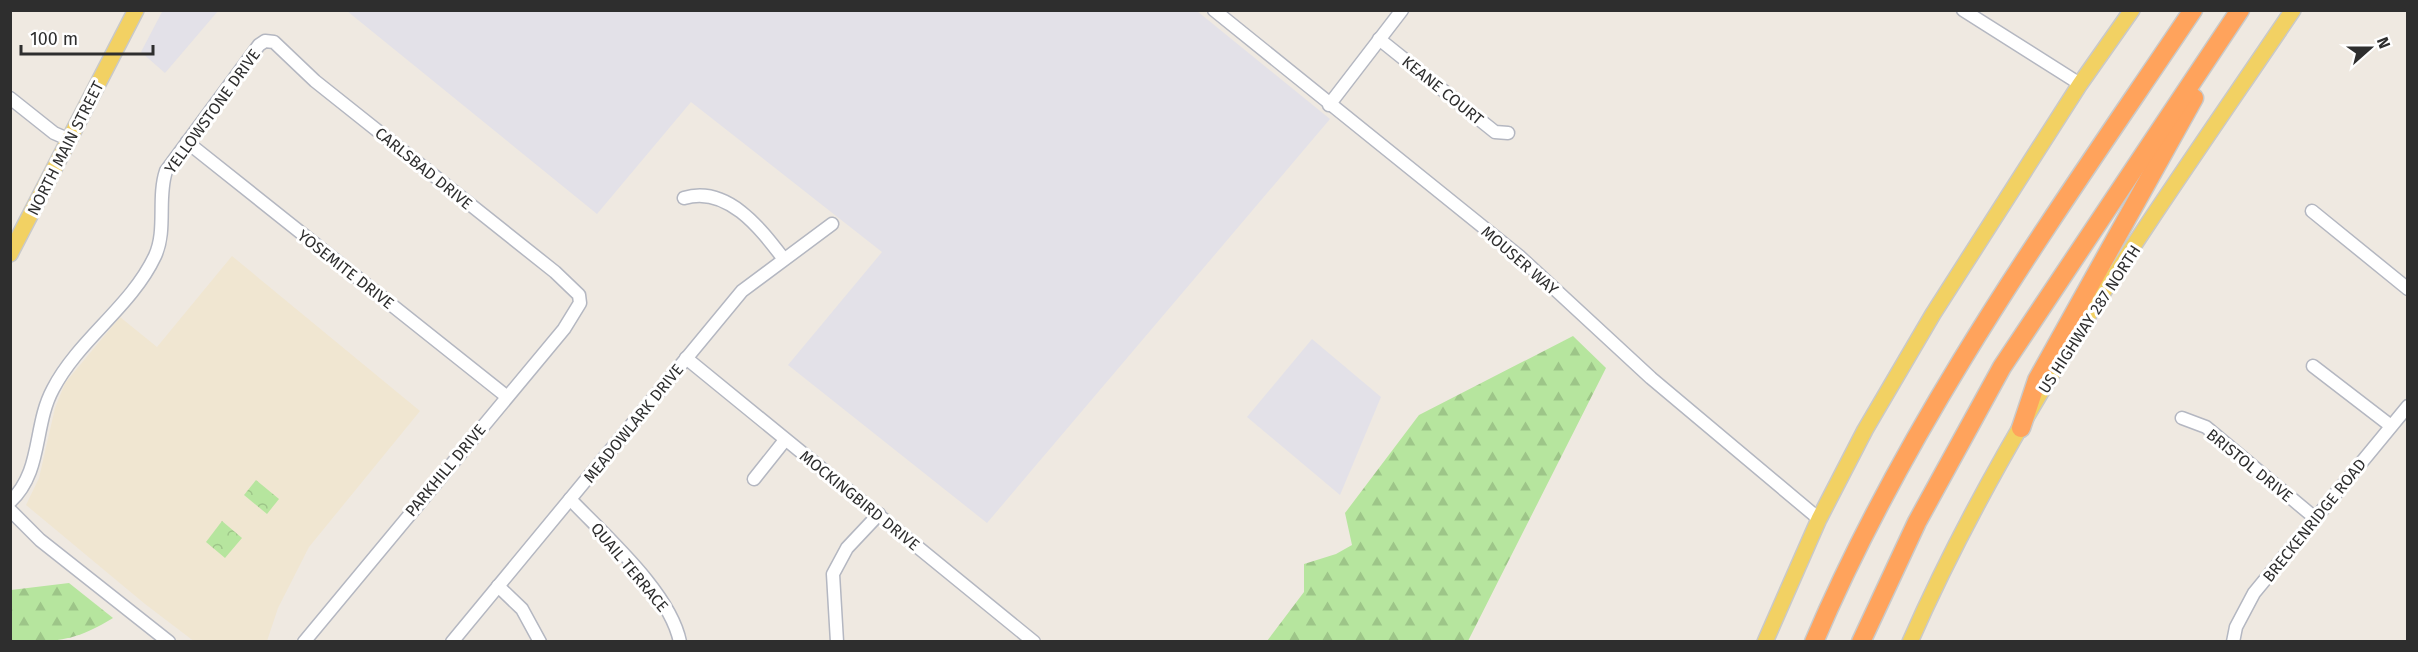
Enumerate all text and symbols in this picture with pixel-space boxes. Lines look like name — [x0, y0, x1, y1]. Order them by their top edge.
scale bar — [21, 18, 153, 56]
north arrow — [2340, 18, 2400, 78]
text: 100 m — [30, 28, 78, 50]
text: N — [2373, 34, 2394, 51]
street label: YELLOWSTONE DRIVE — [161, 45, 264, 177]
street label: KEANE COURT — [1398, 52, 1488, 129]
street label: NORTH MAIN STREET — [23, 77, 108, 218]
street label: CARLSBAD DRIVE — [371, 123, 476, 213]
street label: MOUSER WAY — [1477, 222, 1562, 299]
street label: YOSEMITE DRIVE — [294, 226, 398, 313]
street label: US HIGHWAY 287 NORTH — [2034, 242, 2145, 397]
street label: MEADOWLARK DRIVE — [580, 360, 687, 487]
street label: PARKHILL DRIVE — [401, 420, 489, 520]
street label: BRISTOL DRIVE — [2203, 425, 2297, 506]
street label: MOCKINGBIRD DRIVE — [796, 446, 923, 554]
street label: BRECKENRIDGE ROAD — [2259, 455, 2370, 586]
street label: QUAIL TERRACE — [587, 519, 672, 616]

